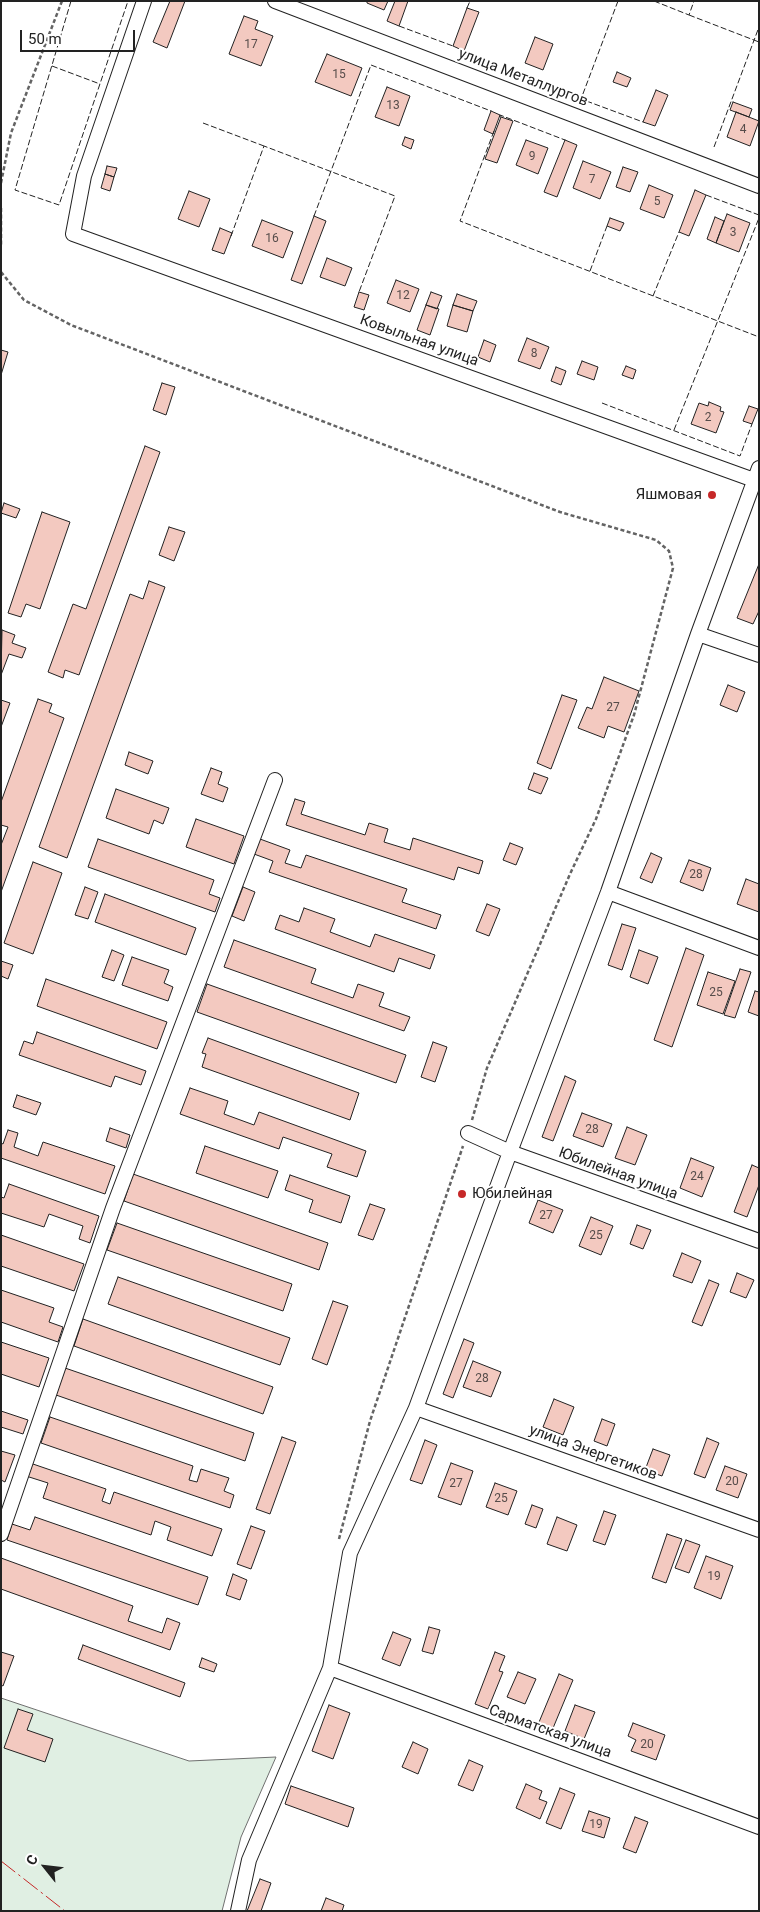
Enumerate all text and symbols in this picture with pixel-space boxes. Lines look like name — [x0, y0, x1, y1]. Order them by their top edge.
scale bar — [22, 20, 138, 52]
text: 50 m — [28, 30, 62, 48]
house number: 17 — [244, 38, 258, 52]
street label: улица Металлургов — [456, 45, 590, 111]
house number: 15 — [332, 68, 346, 82]
house number: 13 — [386, 99, 400, 113]
house number: 4 — [740, 123, 746, 137]
house number: 9 — [529, 150, 535, 164]
house number: 7 — [589, 173, 595, 187]
house number: 5 — [654, 195, 660, 209]
house number: 3 — [730, 226, 736, 240]
house number: 16 — [265, 232, 279, 246]
house number: 12 — [396, 289, 410, 303]
street label: Ковыльная улица — [357, 311, 481, 371]
house number: 8 — [531, 347, 537, 361]
house number: 2 — [705, 411, 711, 425]
place label: Яшмовая — [636, 486, 702, 504]
marker: Яшмовая — [706, 489, 718, 501]
house number: 27 — [606, 701, 620, 715]
house number: 28 — [689, 868, 703, 882]
house number: 25 — [709, 986, 723, 1000]
house number: 28 — [585, 1123, 599, 1137]
street label: Юбилейная улица — [556, 1144, 680, 1204]
house number: 24 — [690, 1170, 704, 1184]
place label: Юбилейная — [472, 1185, 553, 1203]
marker: Юбилейная — [456, 1188, 468, 1200]
house number: 27 — [539, 1209, 553, 1223]
house number: 25 — [589, 1229, 603, 1243]
house number: 28 — [475, 1372, 489, 1386]
street label: улица Энергетиков — [526, 1421, 660, 1485]
house number: 20 — [725, 1475, 739, 1489]
house number: 27 — [449, 1477, 463, 1491]
house number: 25 — [494, 1492, 508, 1506]
house number: 19 — [707, 1570, 721, 1584]
street label: Сарматская улица — [486, 1701, 614, 1763]
house number: 20 — [640, 1738, 654, 1752]
house number: 19 — [589, 1818, 603, 1832]
north arrow — [20, 1842, 70, 1892]
text: С — [23, 1852, 41, 1868]

